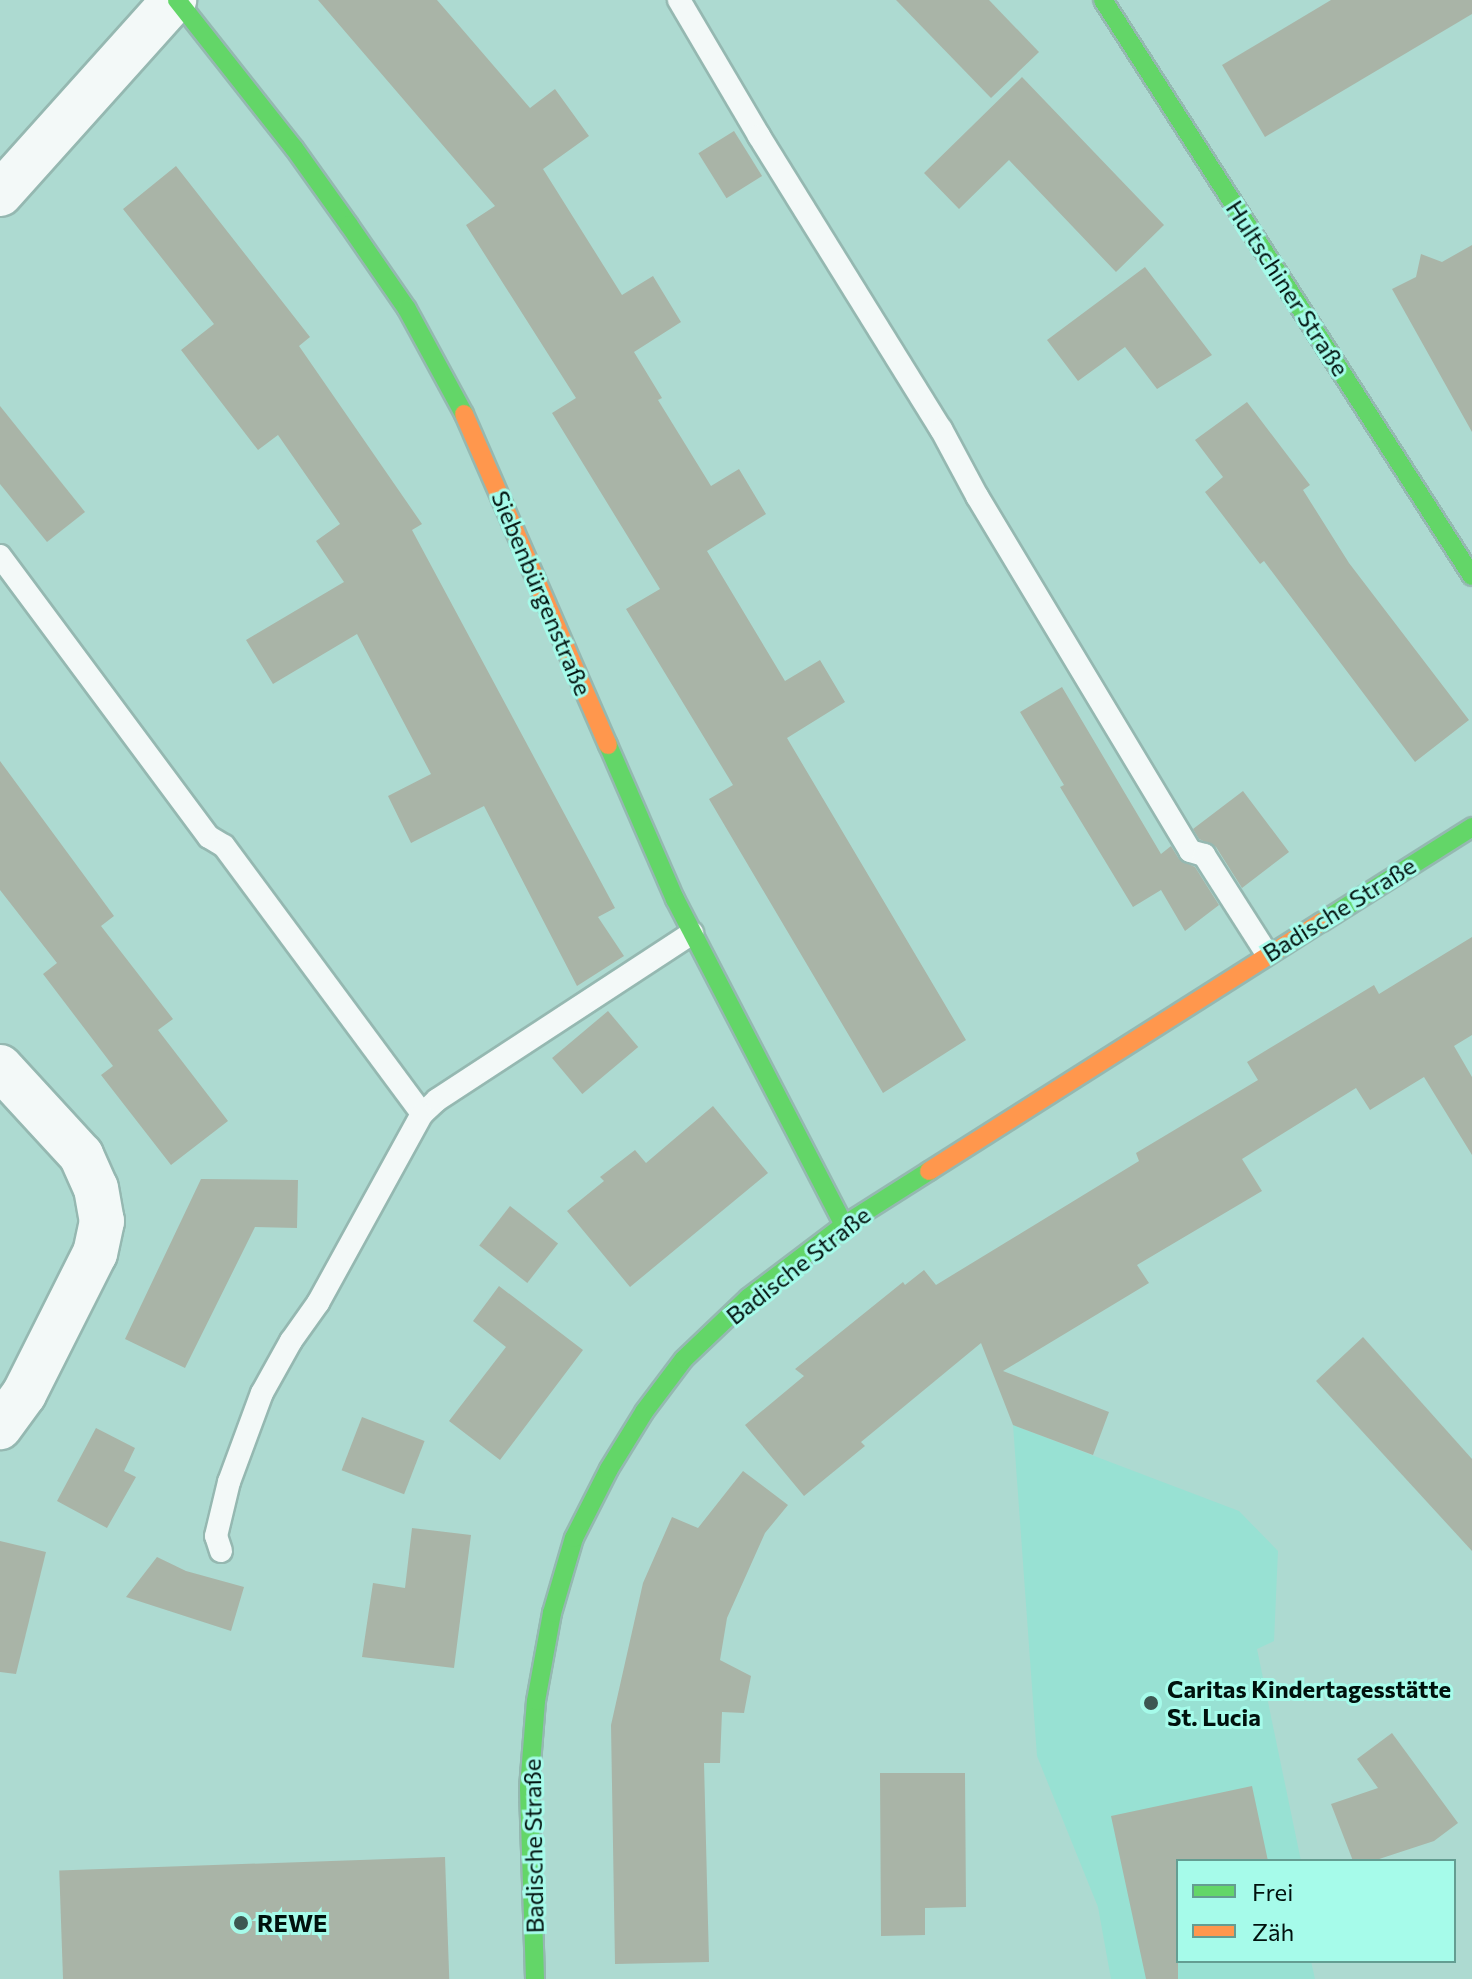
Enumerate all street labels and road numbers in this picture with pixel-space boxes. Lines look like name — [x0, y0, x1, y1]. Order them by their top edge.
street label: Hultschiner Straße — [1221, 195, 1355, 381]
street label: Siebenbürgenstraße — [486, 486, 598, 700]
street label: Badische Straße — [1257, 851, 1421, 967]
street label: Badische Straße — [720, 1200, 876, 1330]
street label: Badische Straße — [517, 1758, 549, 1934]

